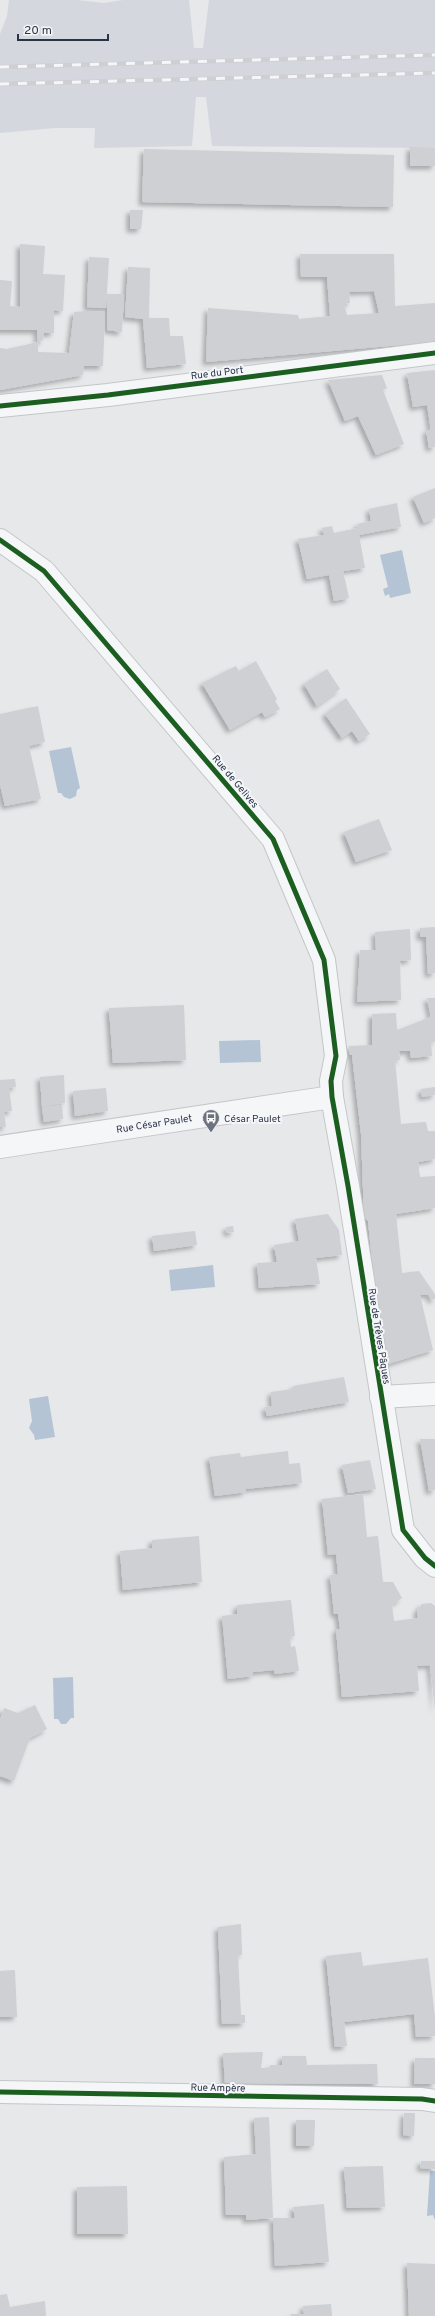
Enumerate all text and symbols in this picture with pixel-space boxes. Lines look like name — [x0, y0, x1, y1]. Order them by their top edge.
scale bar — [18, 16, 108, 42]
text: 20 m — [24, 23, 52, 39]
street label: Rue du Port — [190, 364, 245, 383]
street label: Rue de Gelives — [209, 753, 261, 812]
bus stop icon: César Paulet — [201, 1108, 221, 1133]
street label: Rue César Paulet — [115, 1112, 193, 1137]
place label: César Paulet — [224, 1113, 281, 1126]
street label: Rue de Trêves Pâques — [365, 1287, 393, 1385]
street label: Rue Ampère — [190, 2082, 246, 2095]

